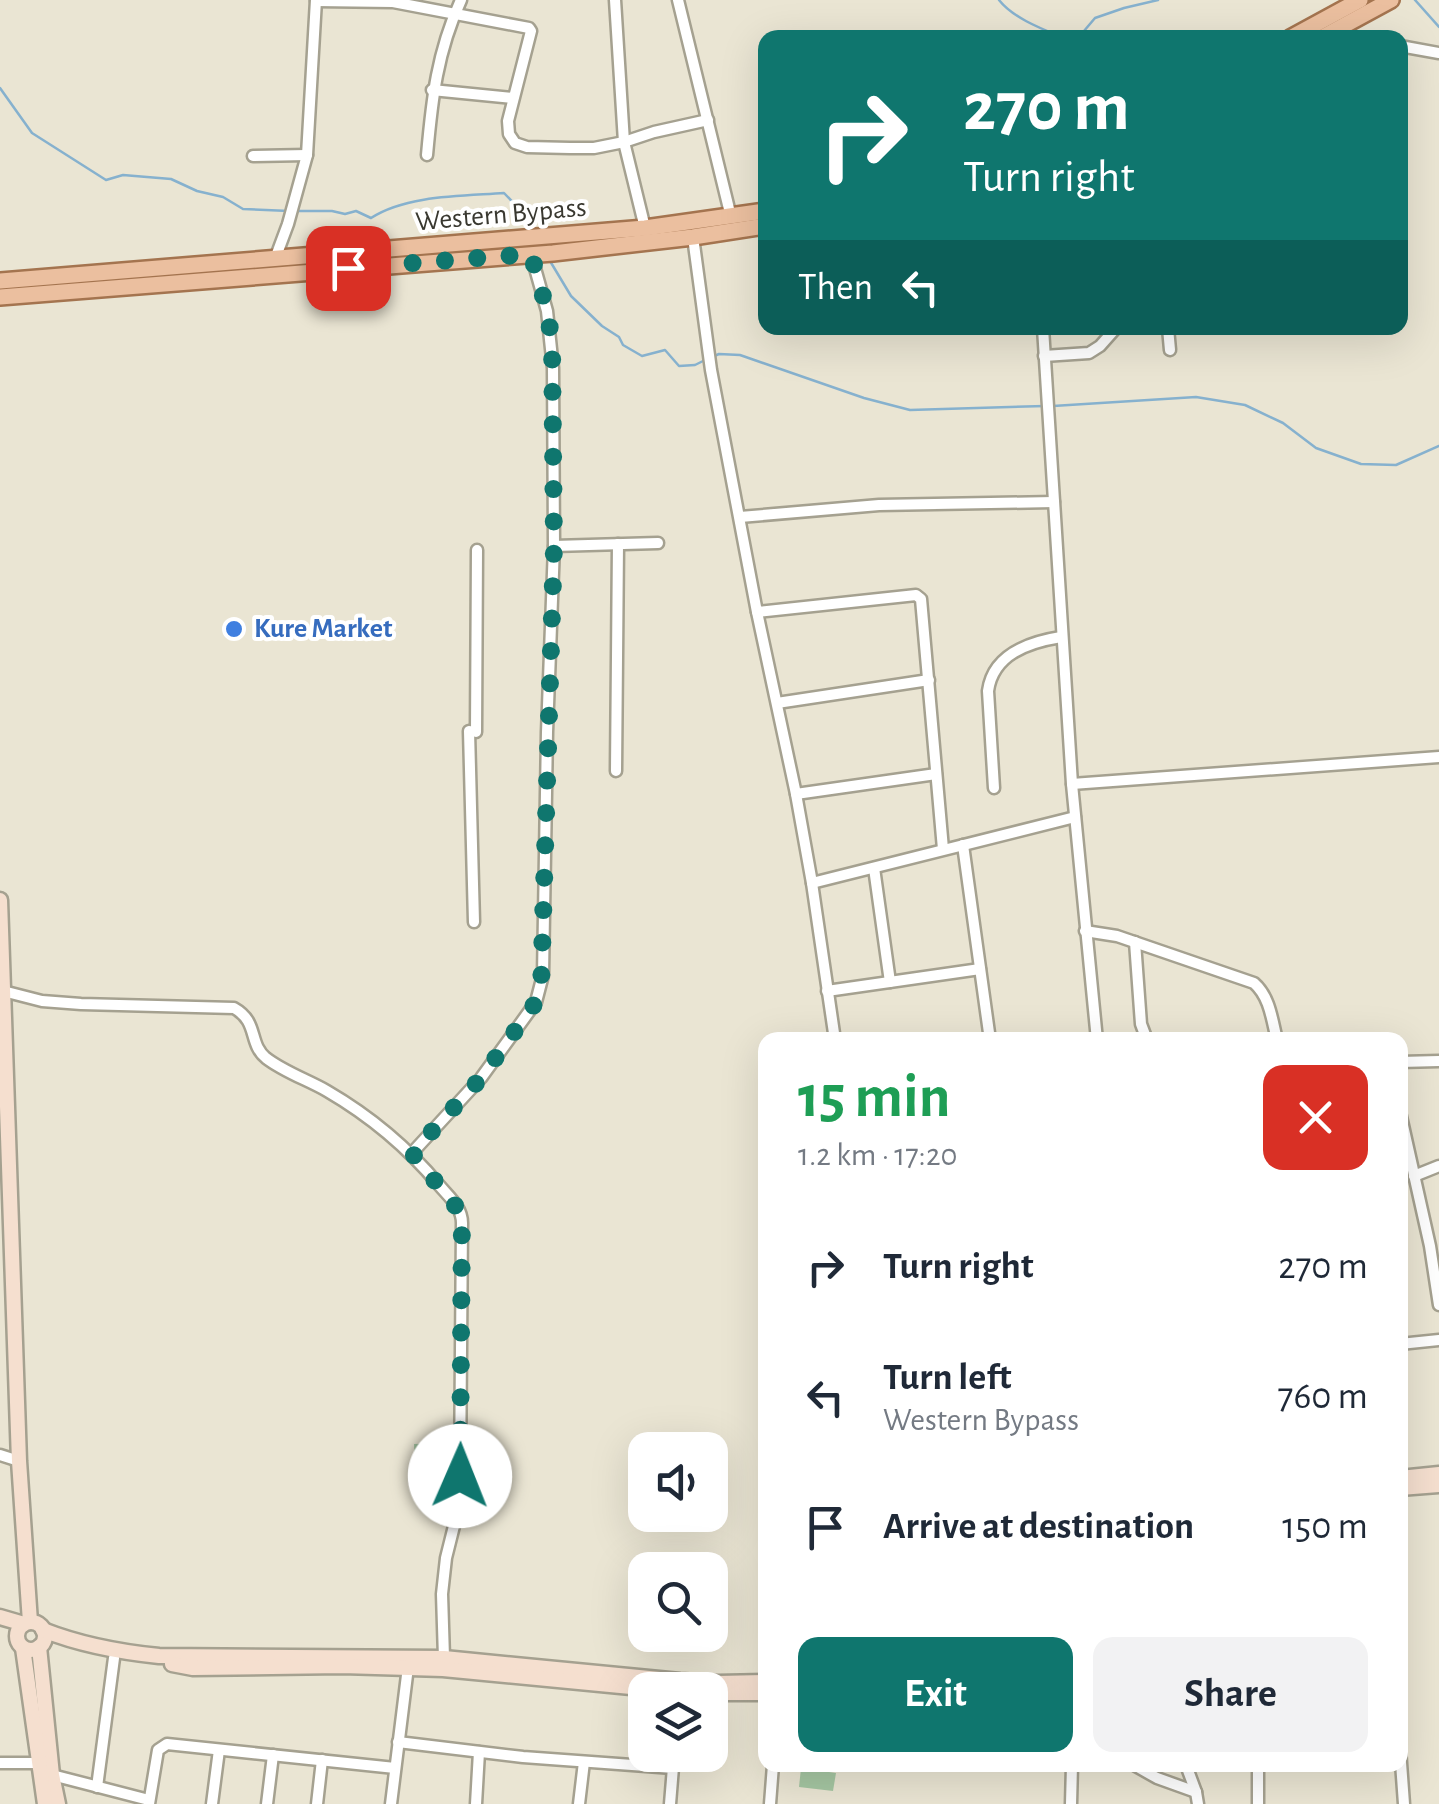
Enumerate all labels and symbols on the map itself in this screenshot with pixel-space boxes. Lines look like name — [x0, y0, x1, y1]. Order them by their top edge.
street label: Western Bypass — [414, 194, 588, 236]
pin — [306, 226, 391, 311]
place label: Kure Market — [254, 615, 393, 643]
marker: Kure Market — [223, 618, 245, 640]
position arrow — [408, 1424, 512, 1528]

